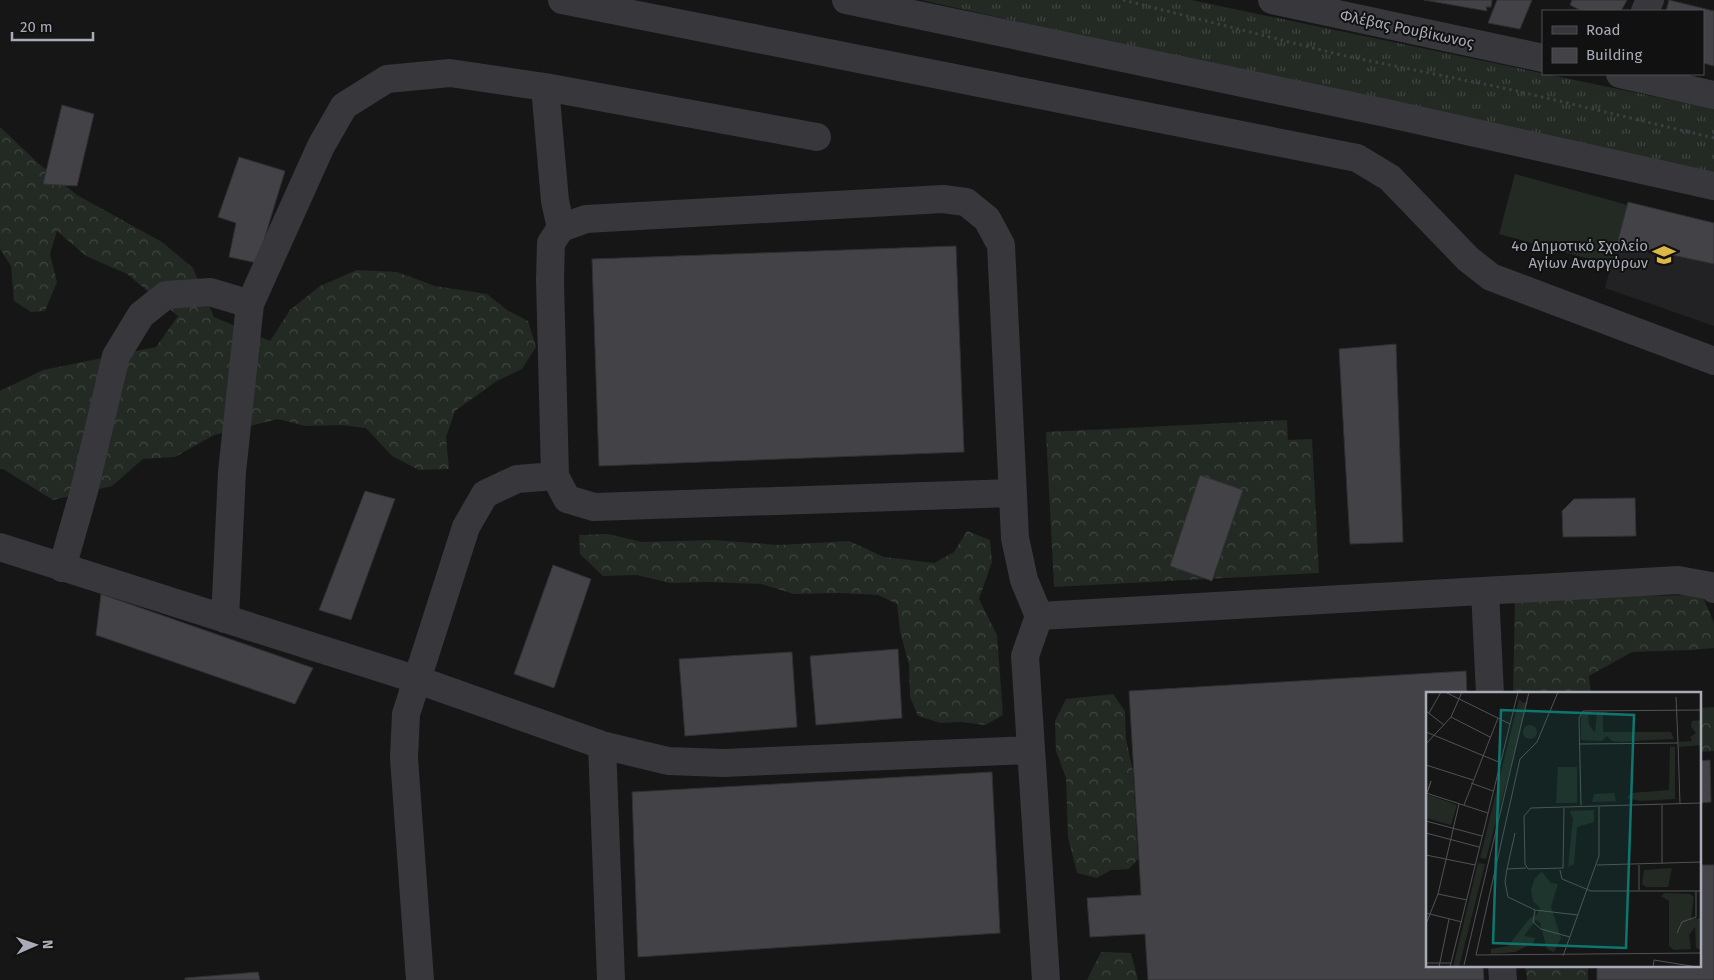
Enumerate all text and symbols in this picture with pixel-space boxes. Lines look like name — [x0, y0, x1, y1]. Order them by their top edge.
street label: Φλέβας Ρουβίκωνος — [1338, 6, 1476, 52]
scale bar — [12, 10, 94, 42]
legend — [1542, 10, 1704, 75]
text: 20 m — [20, 18, 53, 36]
text: Road — [1586, 21, 1621, 39]
text: Building — [1586, 46, 1642, 64]
place label: 4ο Δημοτικό Σχολείο Αγίων Αναργύρων — [1511, 237, 1649, 272]
school or university icon: 4ο Δημοτικό Σχολείο Αγίων Αναργύρων — [1651, 242, 1677, 268]
inset map — [1426, 692, 1702, 968]
north arrow — [10, 920, 60, 970]
text: N — [39, 940, 56, 950]

